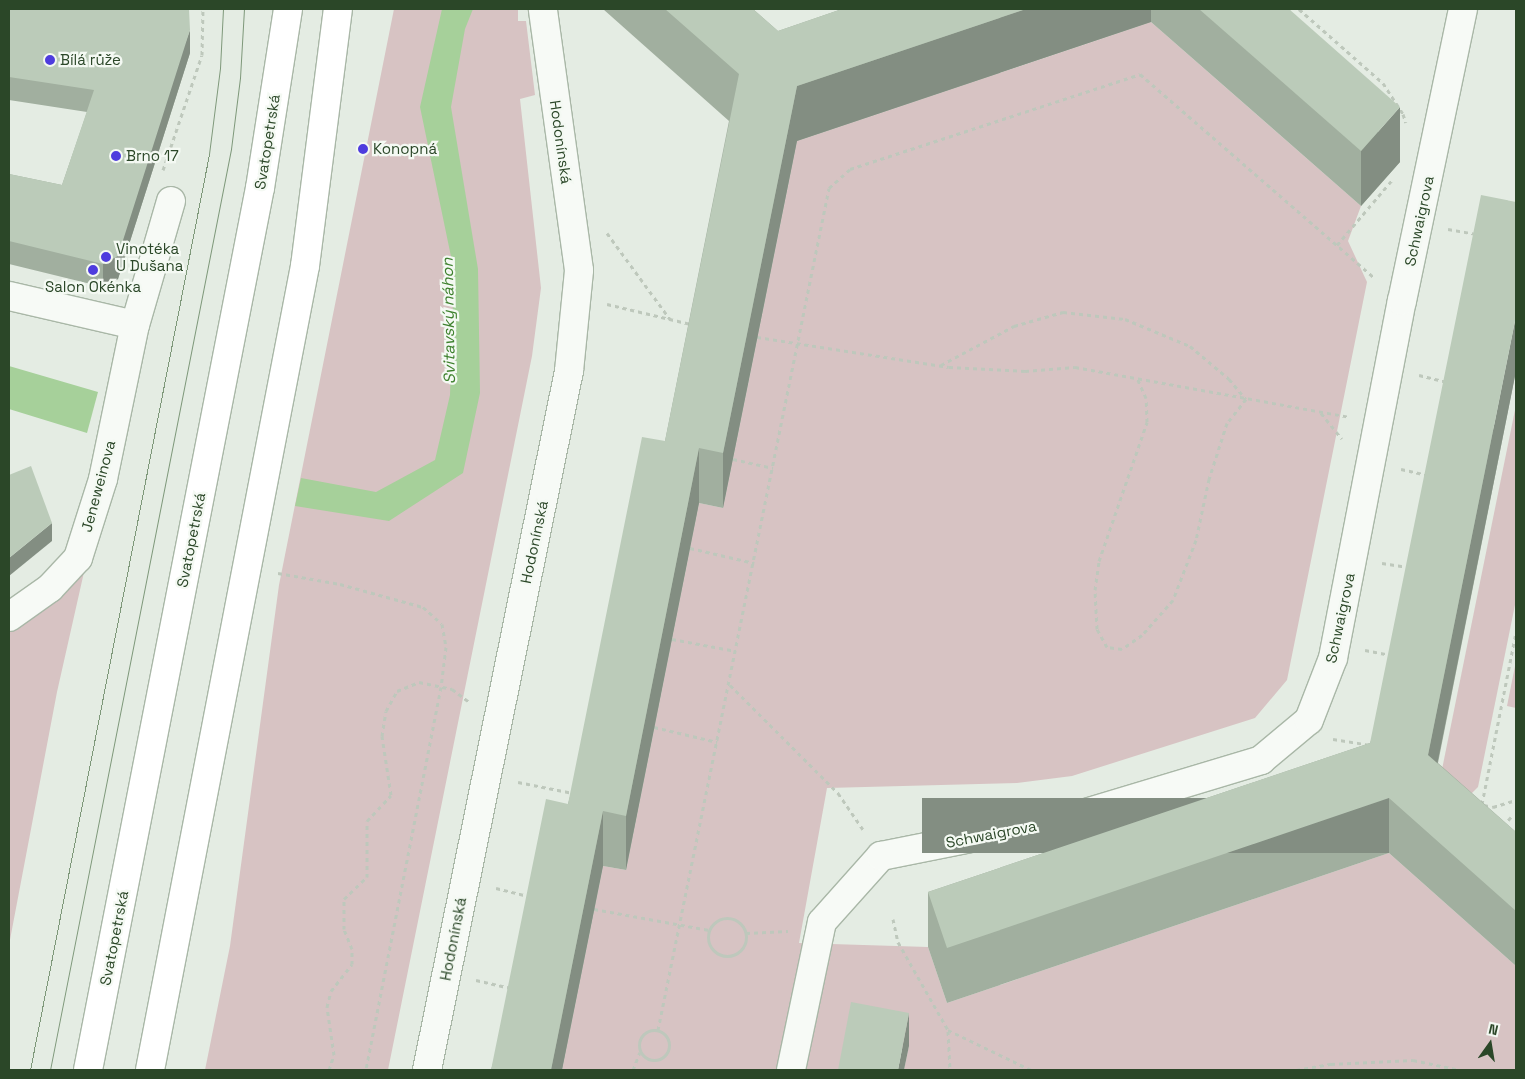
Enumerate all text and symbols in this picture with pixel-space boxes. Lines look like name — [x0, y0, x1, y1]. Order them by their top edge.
place label: Bílá růže — [60, 51, 121, 69]
marker: Bílá růže — [44, 54, 56, 66]
street label: Svatopetrská — [251, 93, 283, 191]
street label: Hodonínská — [546, 99, 576, 185]
place label: Konopná — [373, 140, 437, 158]
marker: Konopná — [357, 143, 369, 155]
place label: Brno 17 — [126, 147, 179, 165]
marker: Brno 17 — [110, 150, 122, 162]
street label: Schwaigrova — [1401, 174, 1437, 268]
place label: Vinotéka U Dušana — [116, 239, 183, 274]
marker: Vinotéka U Dušana — [100, 251, 112, 263]
water label: Svitavský náhon — [438, 258, 460, 384]
marker: Salon Okénka — [87, 264, 99, 276]
place label: Salon Okénka — [45, 278, 141, 296]
street label: Jeneweinova — [77, 438, 119, 534]
street label: Svatopetrská — [173, 491, 209, 589]
street label: Hodonínská — [516, 499, 552, 585]
street label: Schwaigrova — [1322, 571, 1358, 665]
street label: Schwaigrova — [944, 816, 1038, 852]
street label: Svatopetrská — [96, 889, 132, 987]
street label: Hodonínská — [436, 896, 470, 982]
north arrow — [1465, 1019, 1515, 1069]
text: N — [1487, 1020, 1500, 1039]

